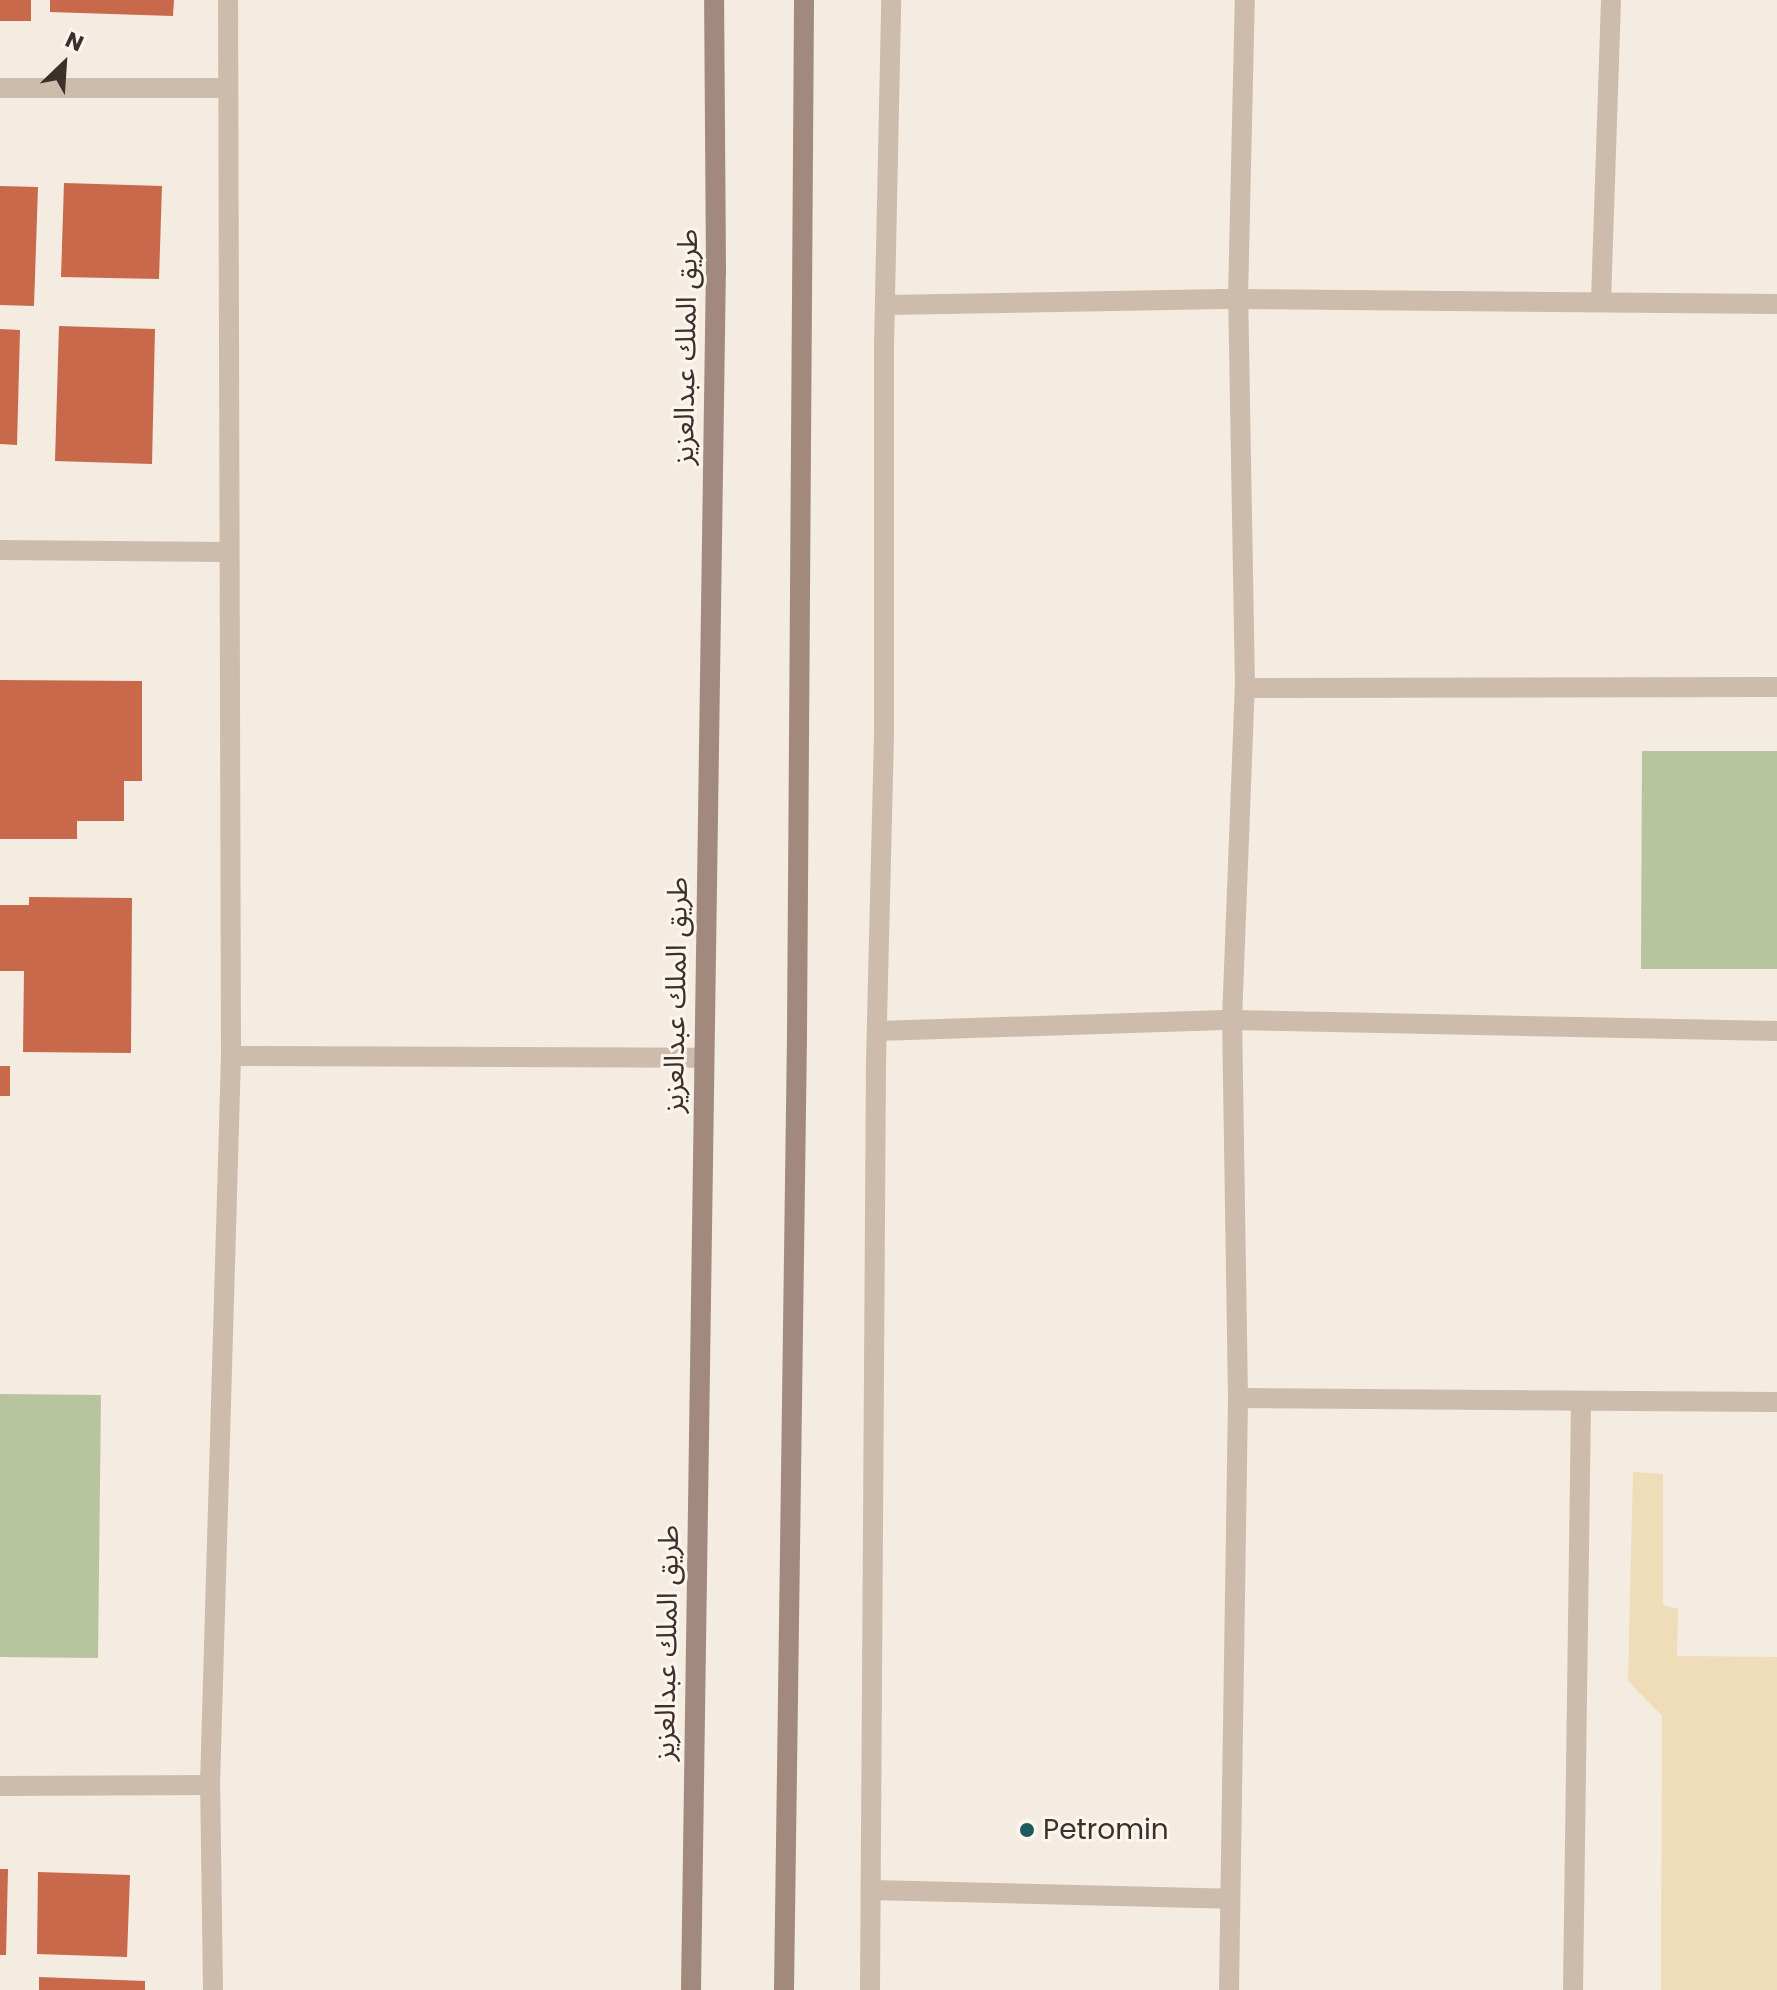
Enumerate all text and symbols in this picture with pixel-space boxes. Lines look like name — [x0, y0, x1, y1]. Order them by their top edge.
north arrow — [24, 24, 104, 104]
text: N — [60, 24, 88, 59]
street label: طريق الملك عبدالعزيز — [667, 229, 705, 465]
street label: طريق الملك عبدالعزيز — [657, 877, 695, 1113]
street label: طريق الملك عبدالعزيز — [648, 1525, 686, 1761]
place label: Petromin — [1043, 1813, 1169, 1847]
marker: Petromin — [1018, 1821, 1036, 1839]

